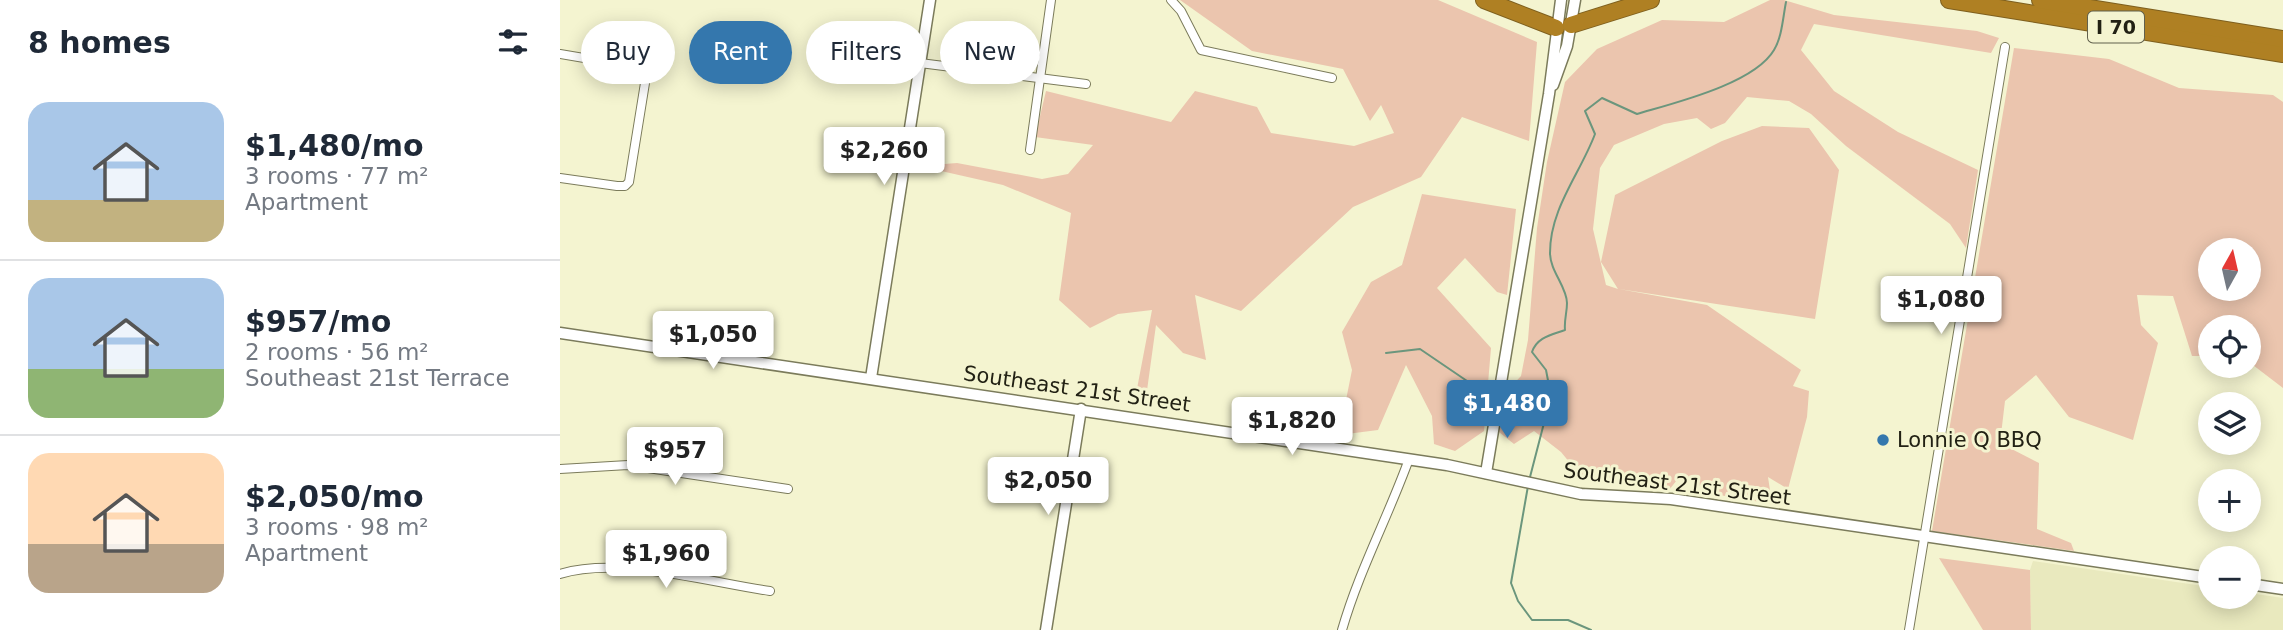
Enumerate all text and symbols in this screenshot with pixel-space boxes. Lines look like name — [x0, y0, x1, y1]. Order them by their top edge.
road number: I 70 — [2088, 12, 2144, 42]
chip: Buy — [581, 21, 675, 84]
chip: Rent — [689, 21, 792, 84]
chip: Filters — [806, 21, 926, 84]
chip: New — [940, 21, 1040, 84]
icon: filters — [494, 23, 532, 61]
text: 8 homes — [28, 25, 171, 60]
text: $1,480/mo — [245, 128, 424, 163]
pin: $2,260 — [827, 128, 941, 187]
icon: home — [84, 130, 168, 214]
text: $2,260 — [840, 137, 928, 163]
text: 3 rooms · 77 m² — [245, 163, 429, 189]
text: Apartment — [245, 189, 368, 215]
north arrow — [2198, 238, 2261, 301]
map controls — [2198, 238, 2261, 609]
pin: $1,080 — [1884, 276, 1998, 336]
text: $1,080 — [1897, 286, 1985, 312]
text: $957/mo — [245, 304, 391, 339]
icon: home — [84, 306, 168, 390]
pin: $1,050 — [656, 312, 770, 371]
button: locate — [2198, 315, 2261, 378]
text: $1,050 — [669, 321, 757, 347]
text: 2 rooms · 56 m² — [245, 339, 429, 365]
street label: Southeast 21st Street — [962, 361, 1192, 417]
text: Southeast 21st Terrace — [245, 365, 510, 391]
pin: $1,480 — [1450, 380, 1564, 440]
text: $1,480 — [1463, 390, 1551, 416]
button: layers — [2198, 392, 2261, 455]
pin: $1,820 — [1235, 398, 1349, 457]
text: $1,820 — [1248, 407, 1336, 433]
pin: $957 — [634, 428, 716, 487]
place label: Lonnie Q BBQ — [1897, 428, 2042, 452]
marker: Lonnie Q BBQ — [1875, 432, 1891, 448]
text: $957 — [643, 437, 707, 463]
pin: $2,050 — [991, 458, 1105, 517]
street label: Southeast 21st Street — [1562, 458, 1792, 510]
text: $2,050 — [1004, 467, 1092, 493]
button: + — [2198, 469, 2261, 532]
text: $2,050/mo — [245, 479, 424, 514]
icon: home — [84, 481, 168, 565]
text: 3 rooms · 98 m² — [245, 514, 429, 540]
pin: $1,960 — [609, 530, 723, 590]
text: Apartment — [245, 540, 368, 566]
text: $1,960 — [622, 540, 710, 566]
button: − — [2198, 546, 2261, 609]

